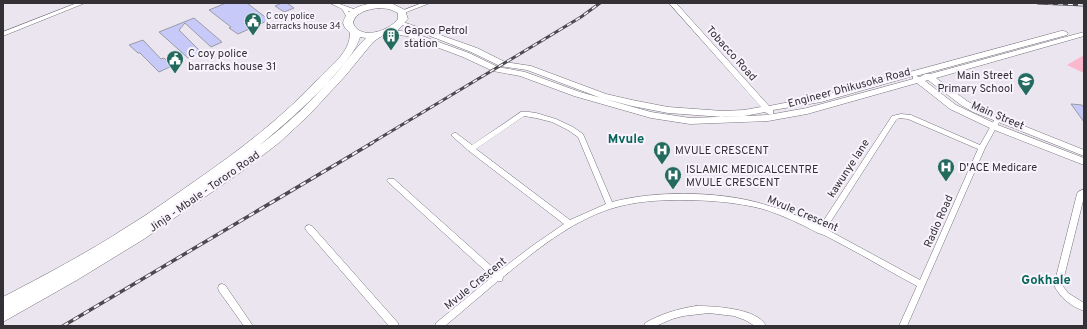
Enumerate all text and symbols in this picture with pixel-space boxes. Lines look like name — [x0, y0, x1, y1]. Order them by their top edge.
public building icon: C coy police barracks house 34 — [243, 11, 263, 36]
place label: C coy police barracks house 34 — [266, 11, 341, 32]
street label: Tobacco Road — [703, 23, 760, 84]
place label: Gapco Petrol station — [404, 24, 468, 51]
building icon: Gapco Petrol station — [381, 26, 401, 51]
place label: C coy police barracks house 31 — [188, 47, 276, 74]
public building icon: C coy police barracks house 31 — [165, 49, 185, 74]
street label: Engineer Dhikusoka Road — [786, 65, 912, 111]
place label: Main Street Primary School — [937, 69, 1013, 96]
school or university icon: Main Street Primary School — [1016, 71, 1036, 96]
street label: Main Street — [969, 99, 1026, 133]
district label: Mvule — [608, 132, 644, 148]
street label: kawunye lane — [825, 137, 873, 200]
hospital icon: MVULE CRESCENT — [652, 140, 672, 165]
place label: MVULE CRESCENT — [675, 144, 769, 158]
street label: Jinja - Mbale - Tororo Road — [146, 148, 263, 235]
hospital icon: D'ACE Medicare — [936, 157, 956, 182]
place label: D'ACE Medicare — [959, 161, 1037, 175]
place label: ISLAMIC MEDICALCENTRE MVULE CRESCENT — [686, 163, 819, 190]
hospital icon: ISLAMIC MEDICALCENTRE MVULE CRESCENT — [663, 165, 683, 190]
street label: Mvule Crescent — [765, 193, 840, 235]
street label: Radio Road — [921, 193, 957, 250]
street label: Mvule Crescent — [442, 254, 510, 313]
district label: Gokhale — [1021, 273, 1071, 289]

